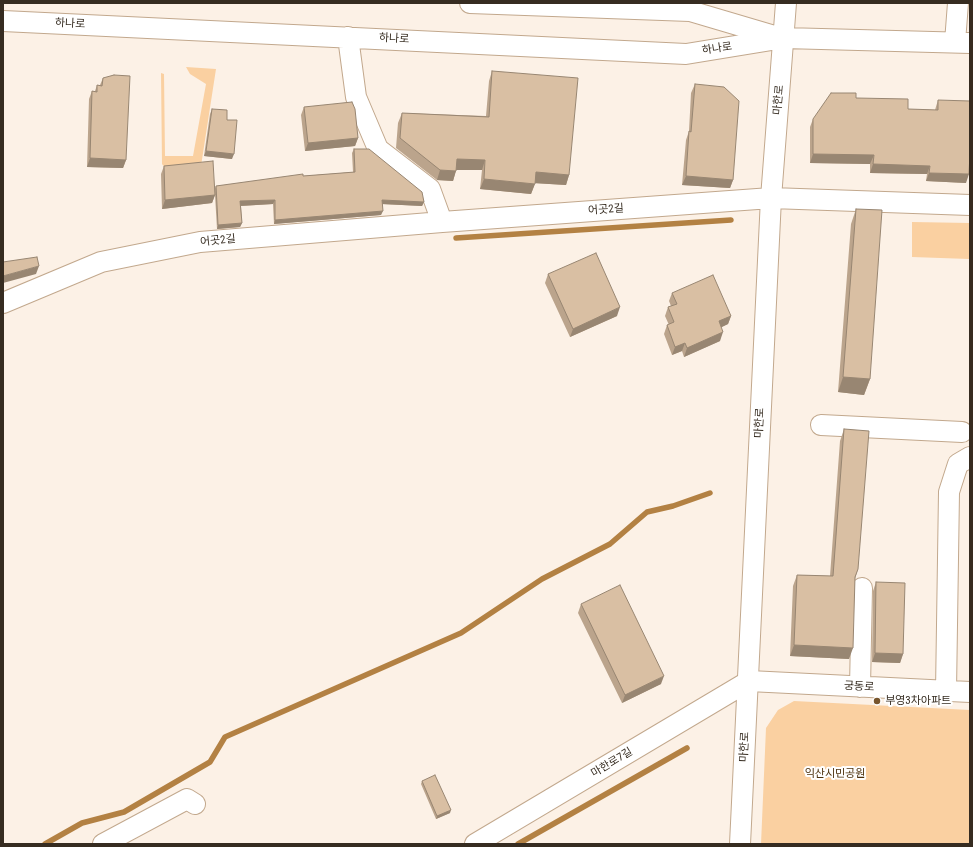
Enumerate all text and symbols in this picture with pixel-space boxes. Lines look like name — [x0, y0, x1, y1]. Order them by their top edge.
street label: 하나로 — [54, 17, 86, 31]
street label: 하나로 — [378, 32, 410, 46]
street label: 하나로 — [701, 40, 733, 58]
street label: 마한로 — [771, 84, 787, 116]
street label: 어곳2길 — [588, 202, 624, 218]
street label: 어곳2길 — [200, 233, 236, 249]
street label: 마한로 — [753, 407, 767, 439]
street label: 궁동로 — [843, 680, 875, 694]
place label: 부영3차아파트 — [885, 694, 951, 708]
marker: 부영3차아파트 — [872, 696, 882, 706]
street label: 마한로 — [738, 731, 752, 763]
street label: 마한로7길 — [589, 746, 635, 780]
park label: 익산시민공원 — [805, 767, 865, 781]

